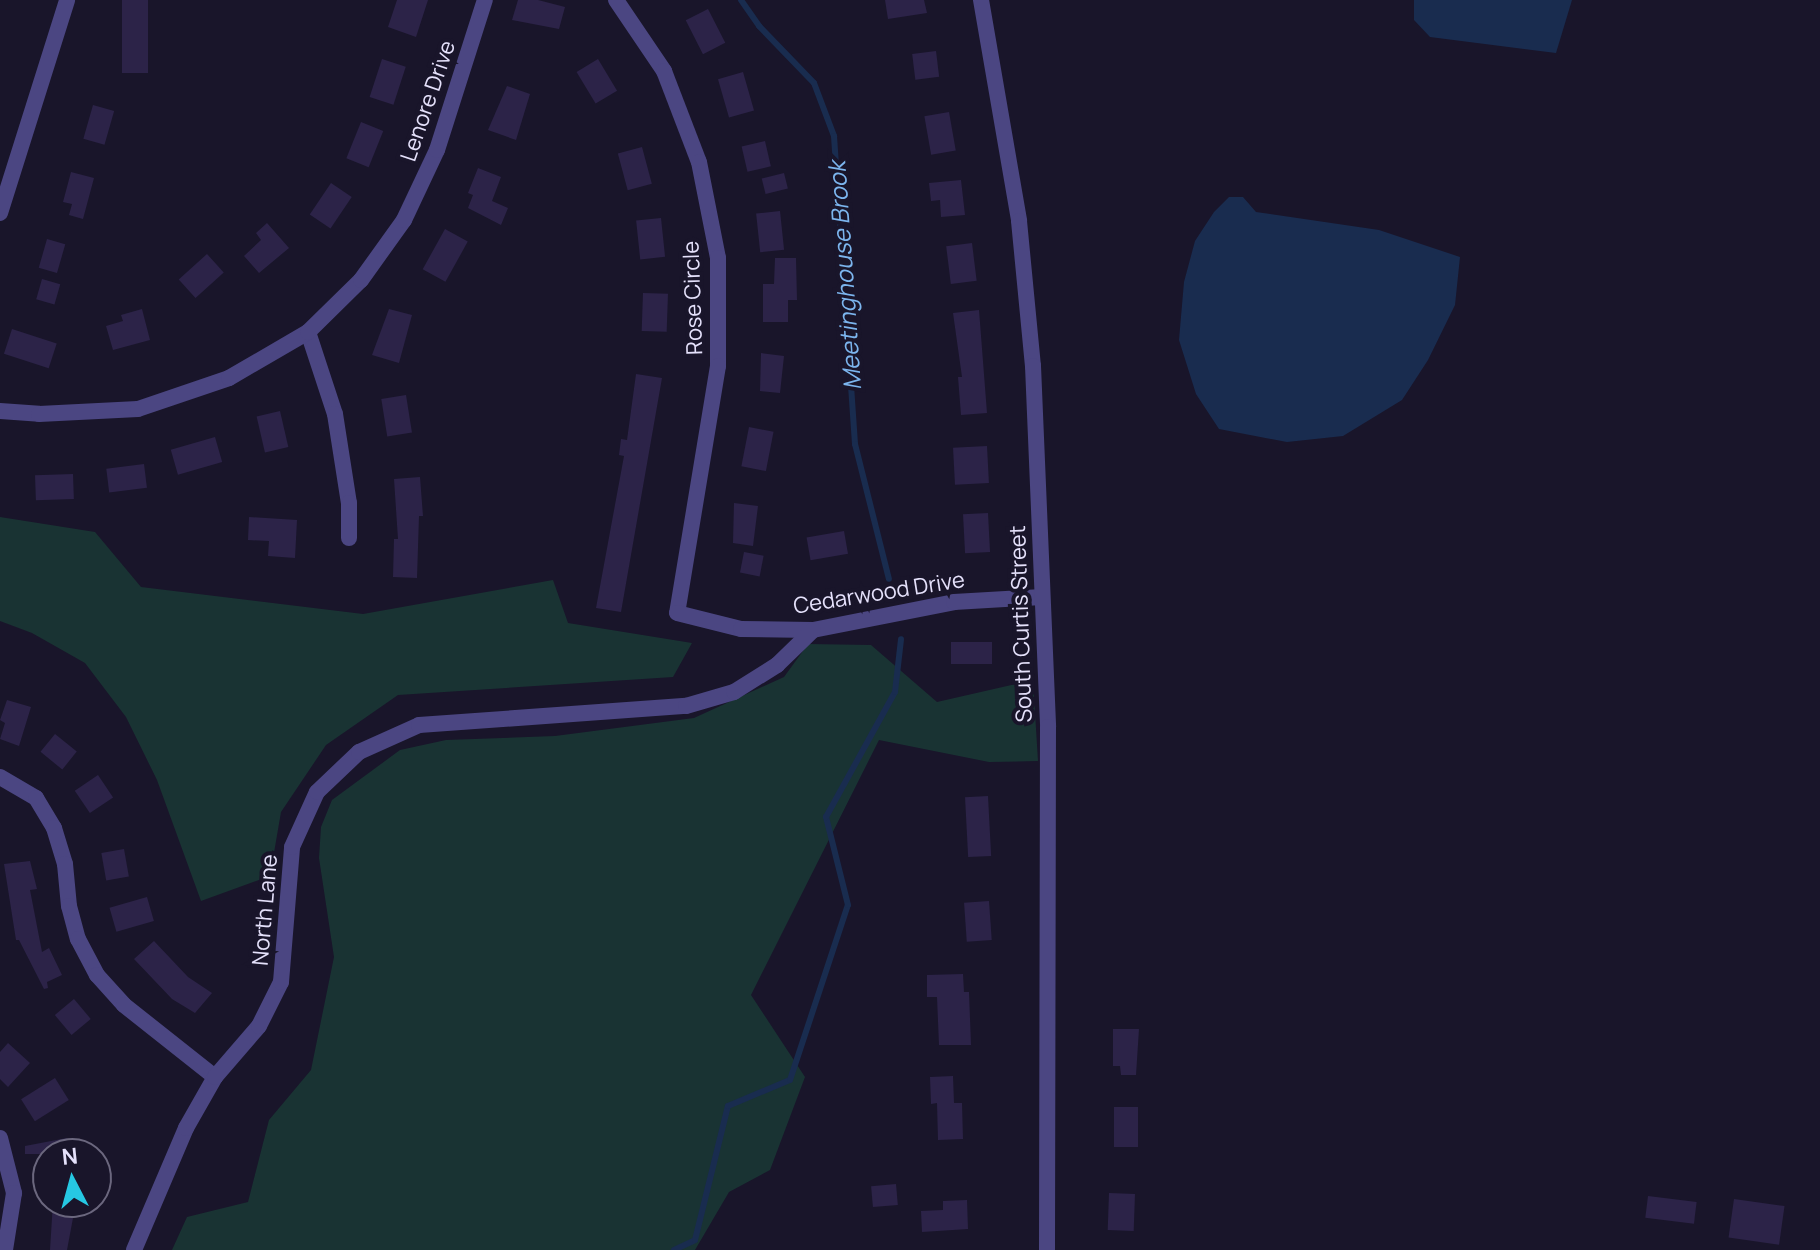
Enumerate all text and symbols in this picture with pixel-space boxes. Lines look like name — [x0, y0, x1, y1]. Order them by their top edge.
street label: Lenore Drive — [395, 37, 461, 165]
water label: Meetinghouse Brook — [822, 161, 866, 391]
street label: Rose Circle — [678, 241, 708, 355]
street label: South Curtis Street — [1004, 525, 1038, 723]
street label: Cedarwood Drive — [791, 566, 967, 620]
street label: North Lane — [247, 853, 283, 967]
north arrow — [32, 1138, 112, 1218]
text: N — [60, 1140, 79, 1172]

